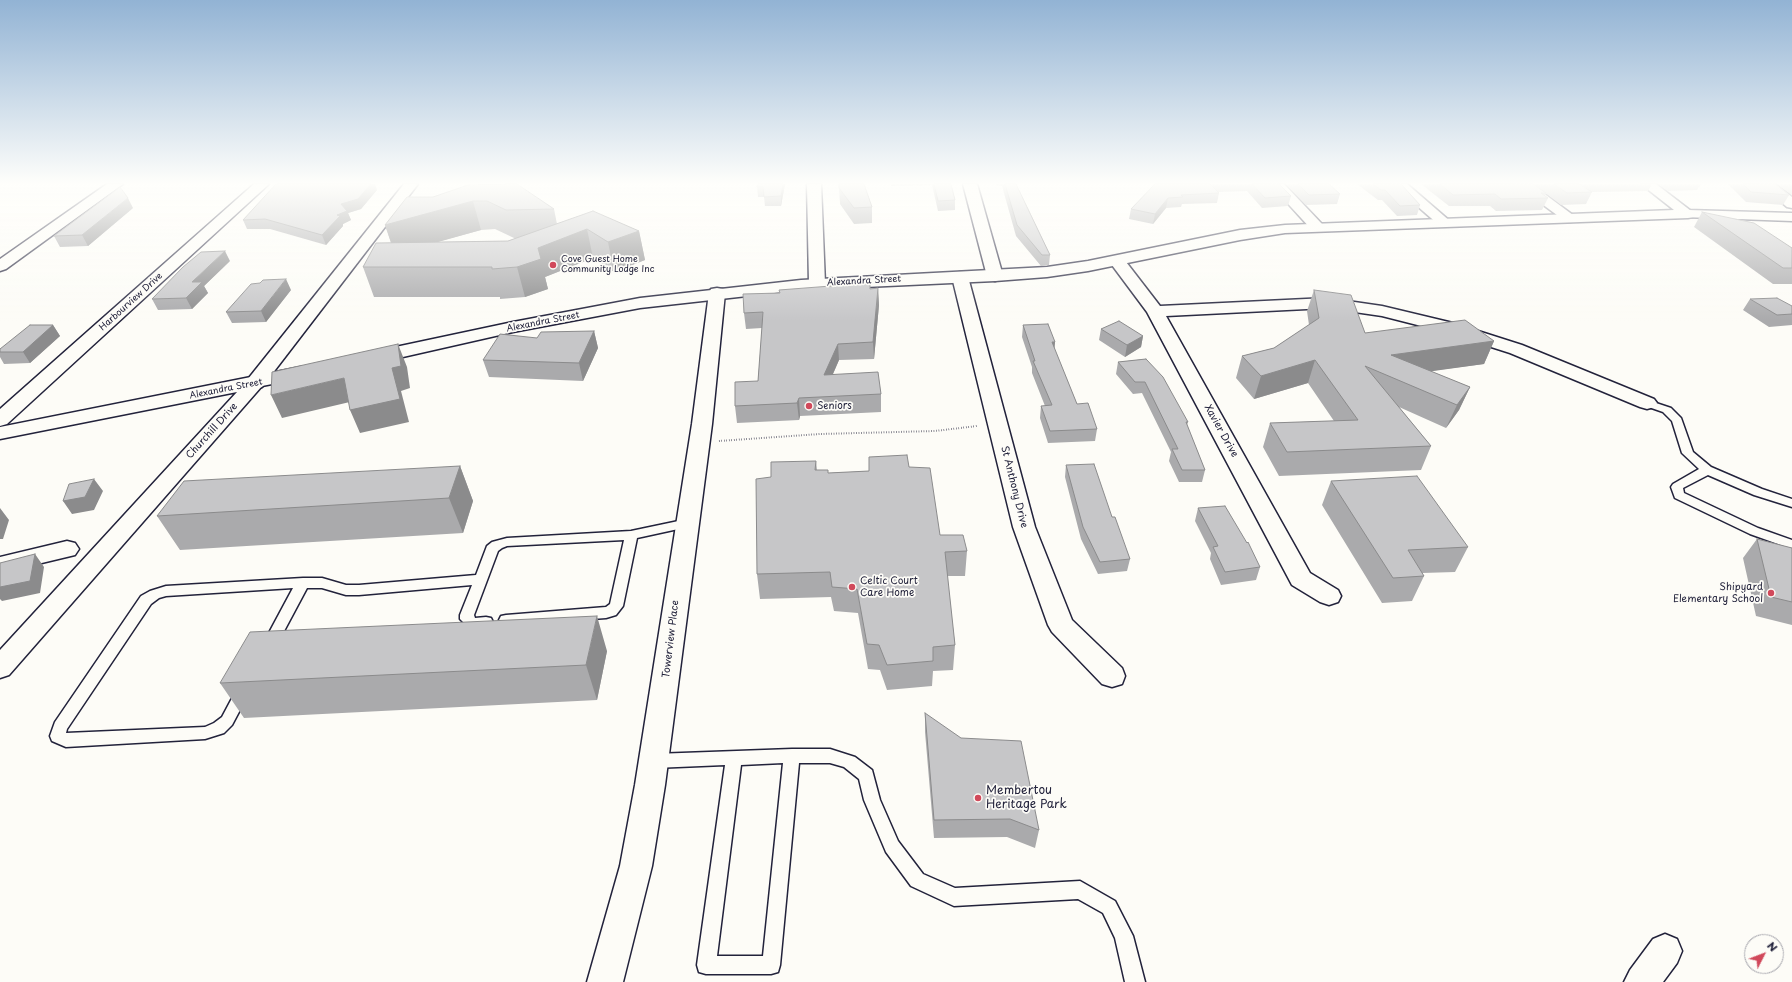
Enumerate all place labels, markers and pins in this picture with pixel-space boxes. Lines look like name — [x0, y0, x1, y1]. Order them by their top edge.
place label: Cove Guest Home Community Lodge Inc — [561, 255, 654, 276]
marker: Cove Guest Home Community Lodge Inc — [548, 260, 558, 270]
place label: Seniors — [817, 400, 852, 412]
marker: Seniors — [804, 401, 814, 411]
place label: Celtic Court Care Home — [860, 575, 918, 598]
place label: Shipyard Elementary School — [1673, 581, 1763, 604]
marker: Celtic Court Care Home — [847, 582, 857, 592]
marker: Shipyard Elementary School — [1766, 588, 1776, 598]
place label: Membertou Heritage Park — [986, 784, 1067, 812]
marker: Membertou Heritage Park — [973, 793, 983, 803]

